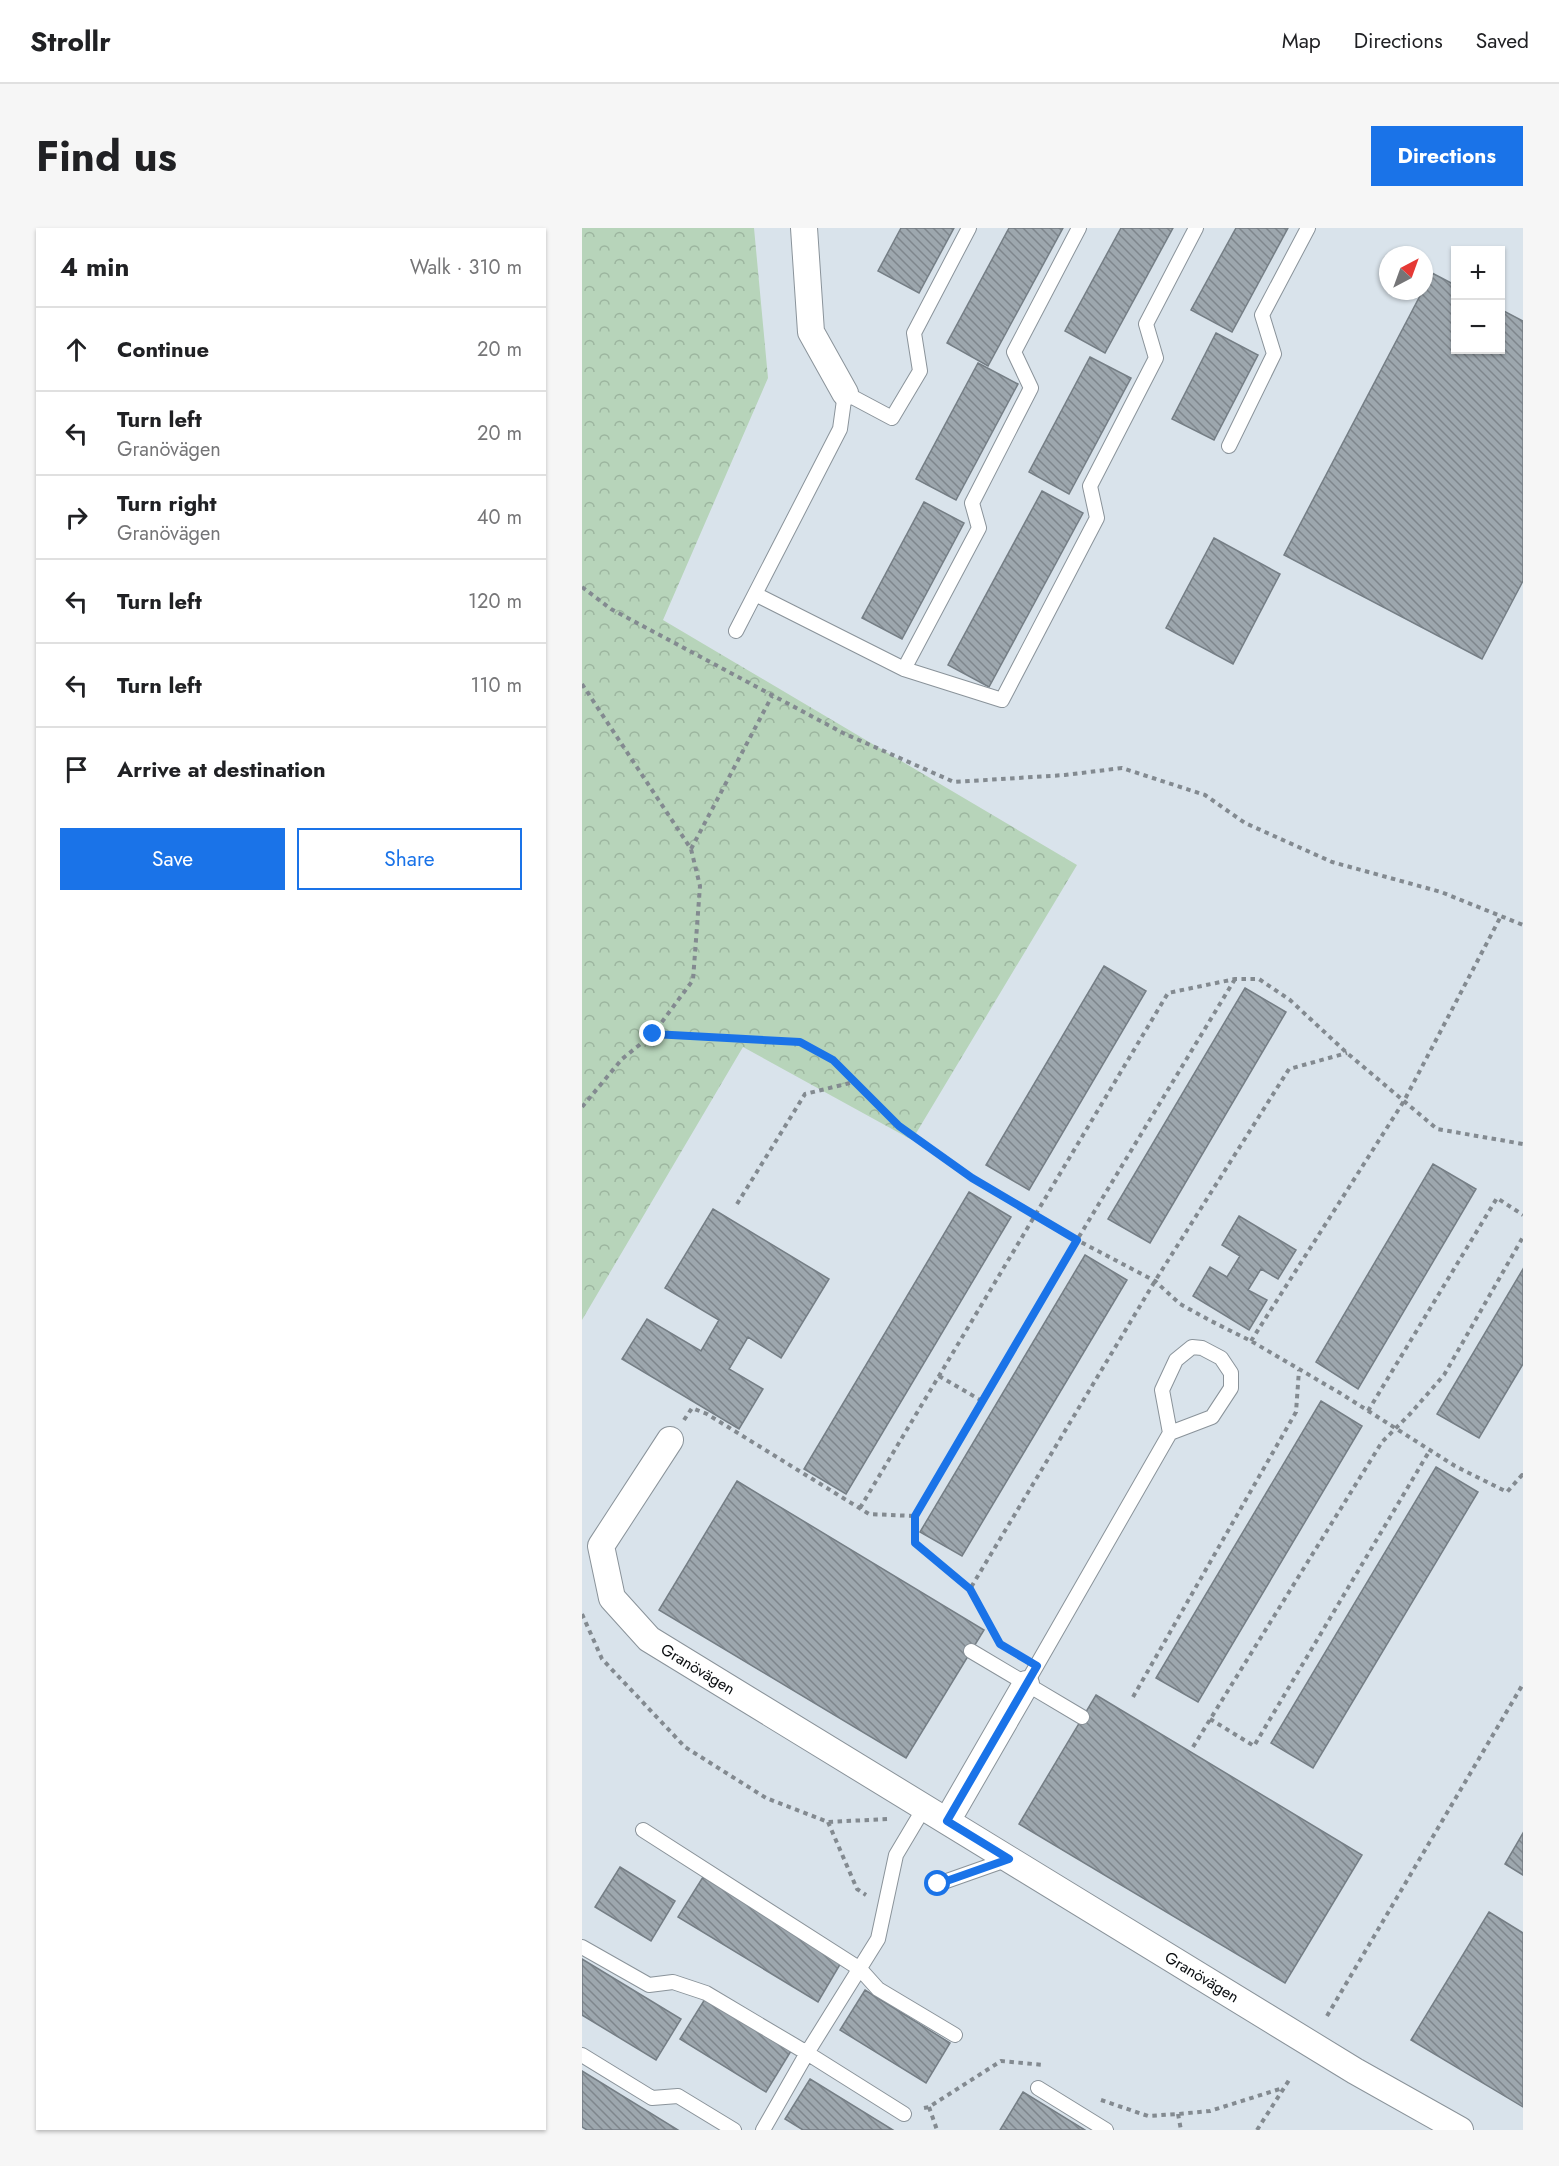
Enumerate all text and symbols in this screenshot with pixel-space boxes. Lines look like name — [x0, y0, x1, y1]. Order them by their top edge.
text: Strollr — [30, 21, 111, 62]
text: Map — [1282, 26, 1321, 56]
text: Directions — [1354, 26, 1443, 56]
text: Saved — [1476, 26, 1529, 56]
text: Find us — [36, 126, 177, 187]
button: Directions — [1371, 126, 1523, 186]
north arrow — [1379, 246, 1433, 300]
map controls — [1451, 246, 1505, 354]
button: + — [1451, 246, 1505, 300]
text: 4 min — [60, 248, 129, 286]
text: Walk · 310 m — [410, 253, 522, 282]
button: − — [1451, 300, 1505, 354]
icon: ahead — [60, 333, 93, 366]
text: Continue — [117, 333, 209, 365]
text: 20 m — [477, 335, 522, 364]
text: Turn left — [117, 403, 202, 435]
icon: left — [60, 417, 93, 450]
text: 20 m — [477, 419, 522, 448]
text: Granövägen — [117, 435, 221, 464]
text: Turn right — [117, 487, 217, 519]
icon: right — [60, 501, 93, 534]
text: 40 m — [477, 503, 522, 532]
text: Granövägen — [117, 519, 221, 548]
icon: left — [60, 585, 93, 618]
text: Turn left — [117, 585, 202, 617]
text: 120 m — [468, 587, 522, 616]
icon: left — [60, 669, 93, 702]
text: Turn left — [117, 669, 202, 701]
text: 110 m — [470, 671, 522, 700]
icon: arrive — [60, 753, 93, 786]
text: Arrive at destination — [117, 753, 326, 785]
button: Save — [60, 828, 285, 890]
button: Share — [297, 828, 522, 890]
route end — [639, 1020, 665, 1046]
street label: Granövägen — [656, 1638, 740, 1700]
route start — [924, 1870, 950, 1896]
street label: Granövägen — [1160, 1946, 1244, 2008]

